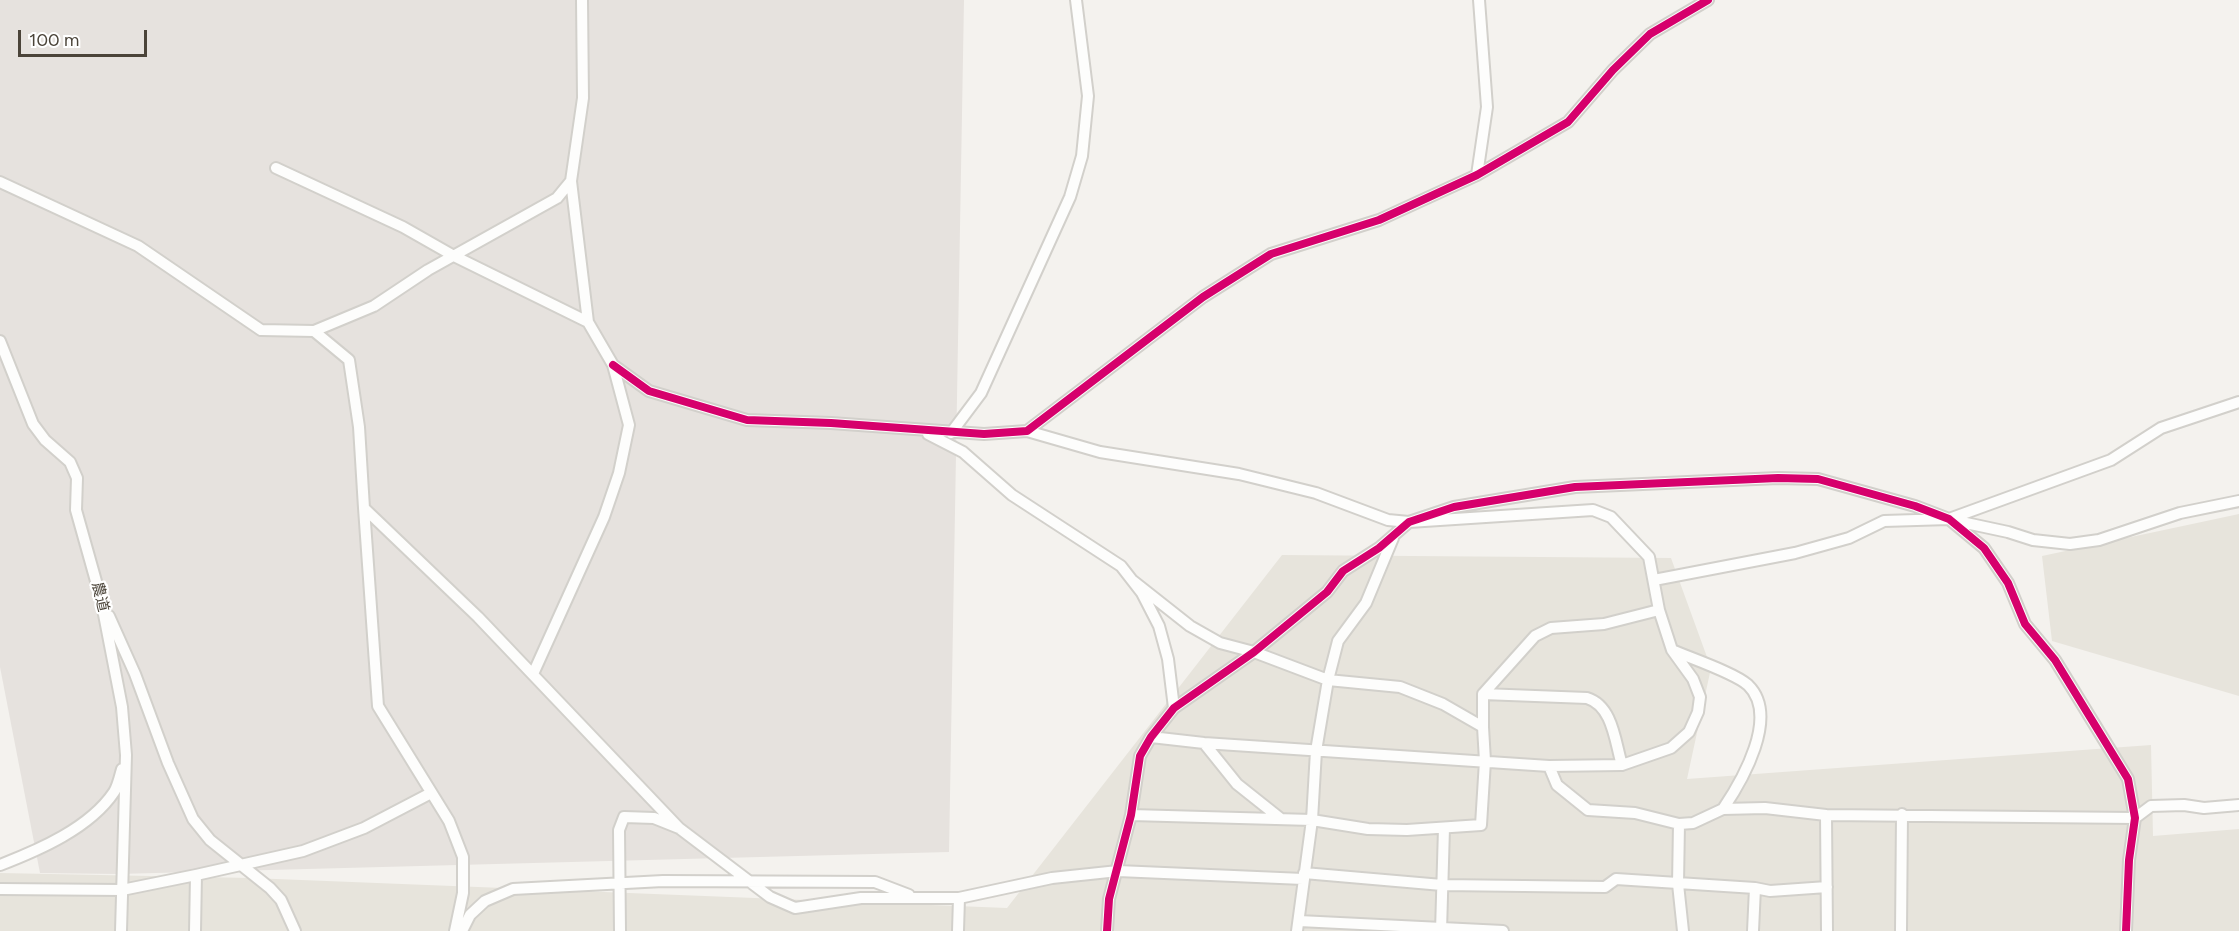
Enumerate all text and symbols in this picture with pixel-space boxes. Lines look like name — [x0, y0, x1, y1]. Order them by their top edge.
scale bar — [21, 18, 150, 56]
text: 100 m — [29, 29, 79, 51]
street label: 農道 — [88, 580, 112, 614]

